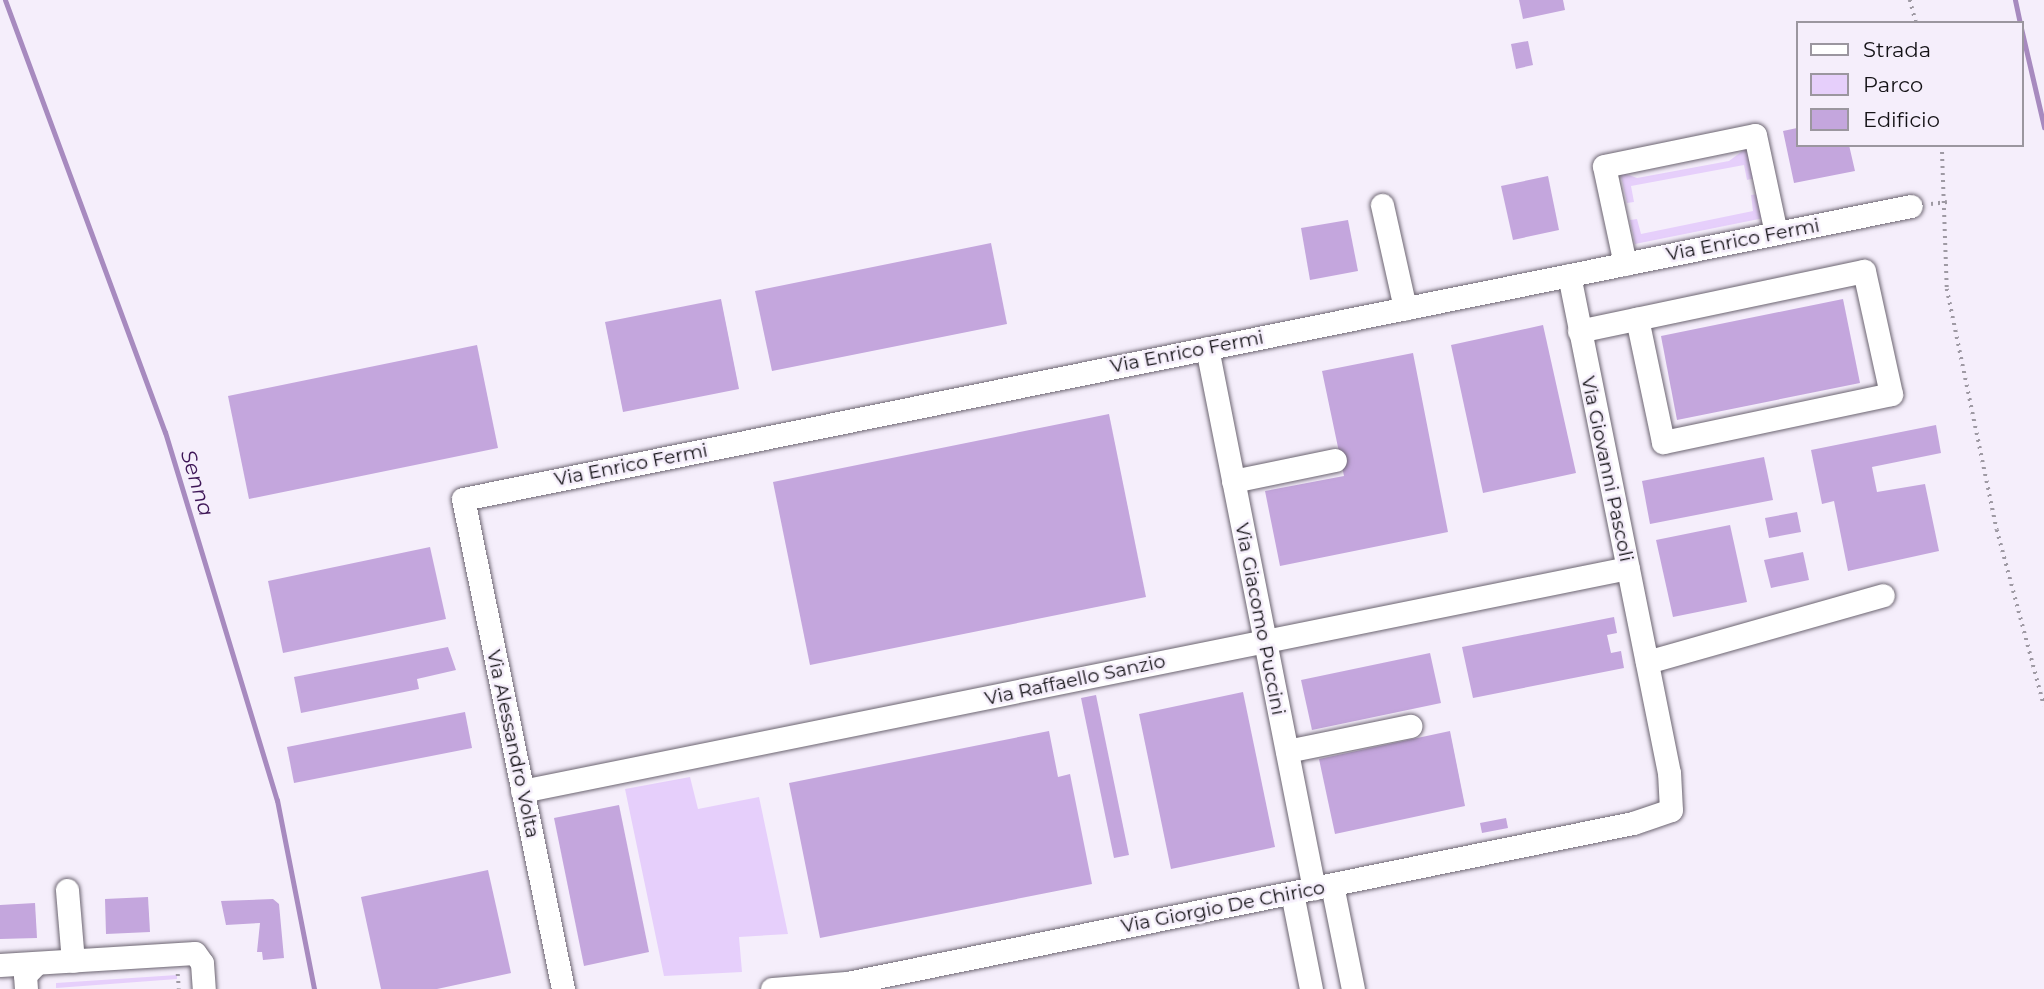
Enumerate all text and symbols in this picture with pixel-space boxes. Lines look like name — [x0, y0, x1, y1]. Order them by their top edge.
legend — [1796, 21, 2023, 147]
text: Strada — [1863, 37, 1931, 62]
text: Parco — [1863, 72, 1923, 97]
text: Edificio — [1863, 107, 1940, 132]
street label: Via Enrico Fermi — [1664, 214, 1822, 266]
street label: Via Enrico Fermi — [1108, 326, 1266, 378]
street label: Via Giovanni Pascoli — [1576, 374, 1638, 564]
street label: Via Enrico Fermi — [552, 439, 710, 491]
water label: Senna — [175, 447, 219, 519]
street label: Via Giacomo Puccini — [1230, 521, 1290, 717]
street label: Via Alessandro Volta — [482, 648, 544, 840]
street label: Via Raffaello Sanzio — [983, 650, 1167, 710]
street label: Via Giorgio De Chirico — [1119, 876, 1327, 938]

